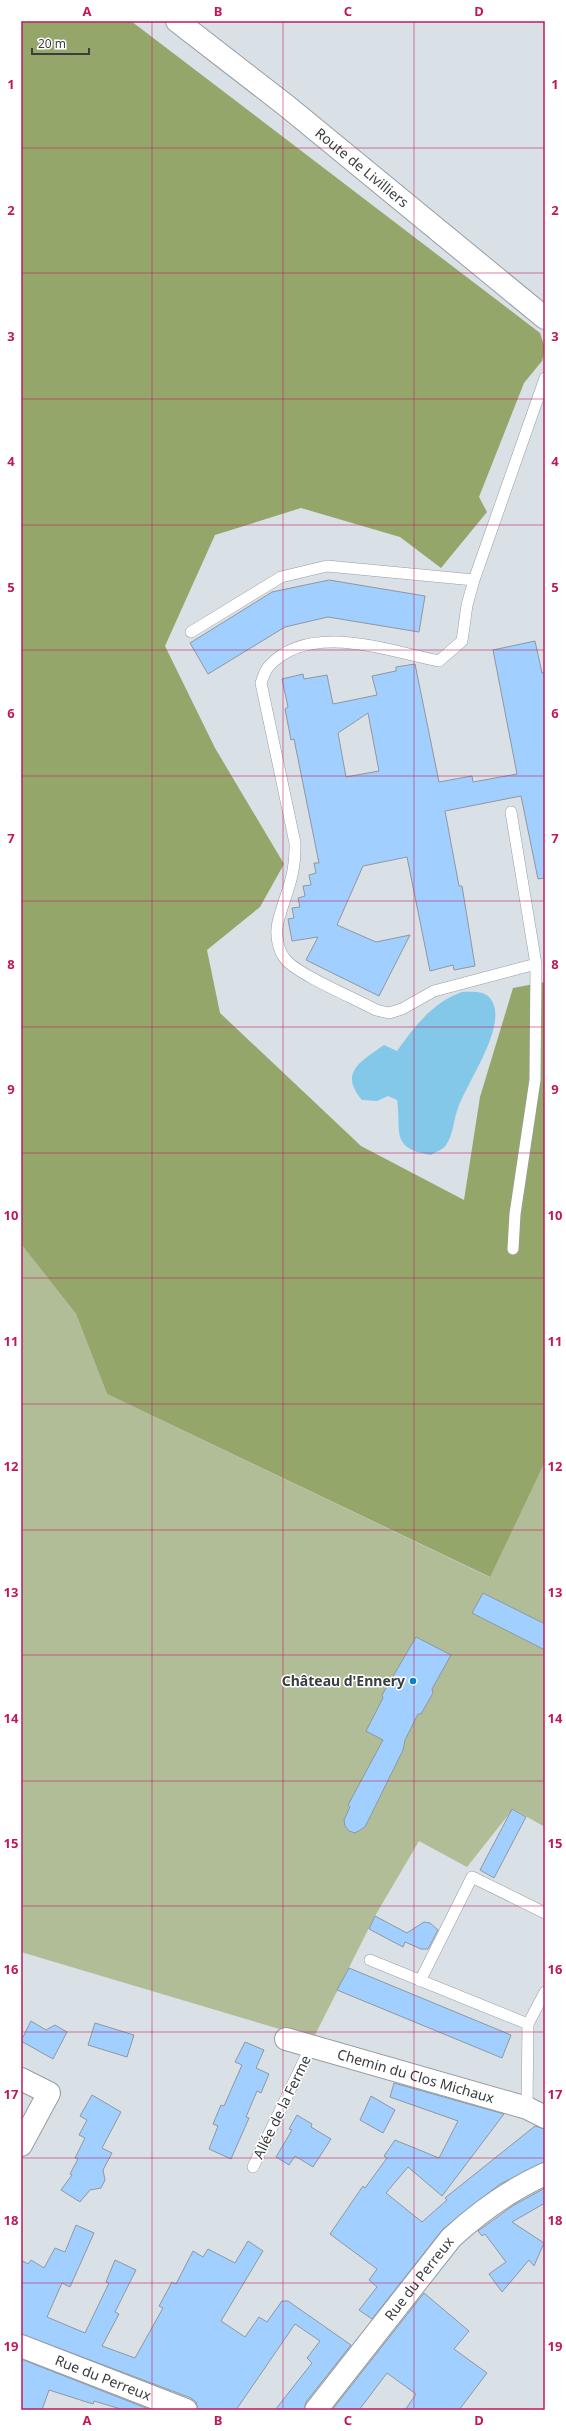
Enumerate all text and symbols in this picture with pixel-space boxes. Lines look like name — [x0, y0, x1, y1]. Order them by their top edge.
text: A — [83, 2, 92, 20]
text: B — [214, 2, 222, 20]
text: C — [344, 2, 352, 20]
text: D — [474, 2, 484, 20]
scale bar — [32, 30, 89, 56]
text: 20 m — [38, 35, 66, 52]
text: 1 — [7, 75, 15, 93]
text: 1 — [551, 75, 559, 93]
street label: Route de Livilliers — [311, 123, 413, 211]
text: 2 — [7, 201, 15, 219]
text: 2 — [551, 201, 559, 219]
text: 3 — [7, 327, 15, 345]
text: 3 — [551, 327, 559, 345]
text: 4 — [7, 452, 15, 470]
text: 4 — [551, 452, 559, 470]
text: 5 — [7, 578, 15, 596]
text: 5 — [551, 578, 559, 596]
text: 6 — [7, 704, 15, 722]
text: 6 — [551, 704, 559, 722]
text: 7 — [7, 829, 15, 847]
text: 7 — [551, 829, 559, 847]
text: 8 — [7, 955, 15, 973]
text: 8 — [551, 955, 559, 973]
text: 9 — [7, 1080, 15, 1098]
text: 9 — [551, 1080, 559, 1098]
text: 10 — [4, 1206, 18, 1224]
text: 10 — [548, 1206, 562, 1224]
text: 11 — [4, 1332, 18, 1350]
text: 11 — [548, 1332, 562, 1350]
text: 12 — [4, 1457, 18, 1475]
text: 12 — [548, 1457, 562, 1475]
text: 13 — [4, 1583, 18, 1601]
text: 13 — [548, 1583, 562, 1601]
place label: Château d'Ennery — [282, 1671, 405, 1690]
marker: Château d'Ennery — [408, 1676, 418, 1686]
text: 14 — [4, 1709, 19, 1727]
text: 14 — [548, 1709, 563, 1727]
text: 15 — [4, 1834, 18, 1852]
text: 15 — [548, 1834, 562, 1852]
text: 16 — [4, 1960, 18, 1978]
text: 16 — [548, 1960, 562, 1978]
street label: Chemin du Clos Michaux — [335, 2044, 497, 2107]
street label: Allée de la Ferme — [248, 2052, 315, 2162]
text: 17 — [4, 2085, 18, 2103]
text: 17 — [548, 2085, 562, 2103]
text: 18 — [4, 2211, 18, 2229]
text: 18 — [548, 2211, 562, 2229]
street label: Rue du Perreux — [380, 2232, 458, 2324]
text: 19 — [4, 2337, 18, 2355]
text: 19 — [548, 2337, 562, 2355]
street label: Rue du Perreux — [52, 2350, 155, 2405]
text: A — [83, 2411, 92, 2429]
text: B — [214, 2411, 222, 2429]
text: C — [344, 2411, 352, 2429]
text: D — [474, 2411, 484, 2429]

